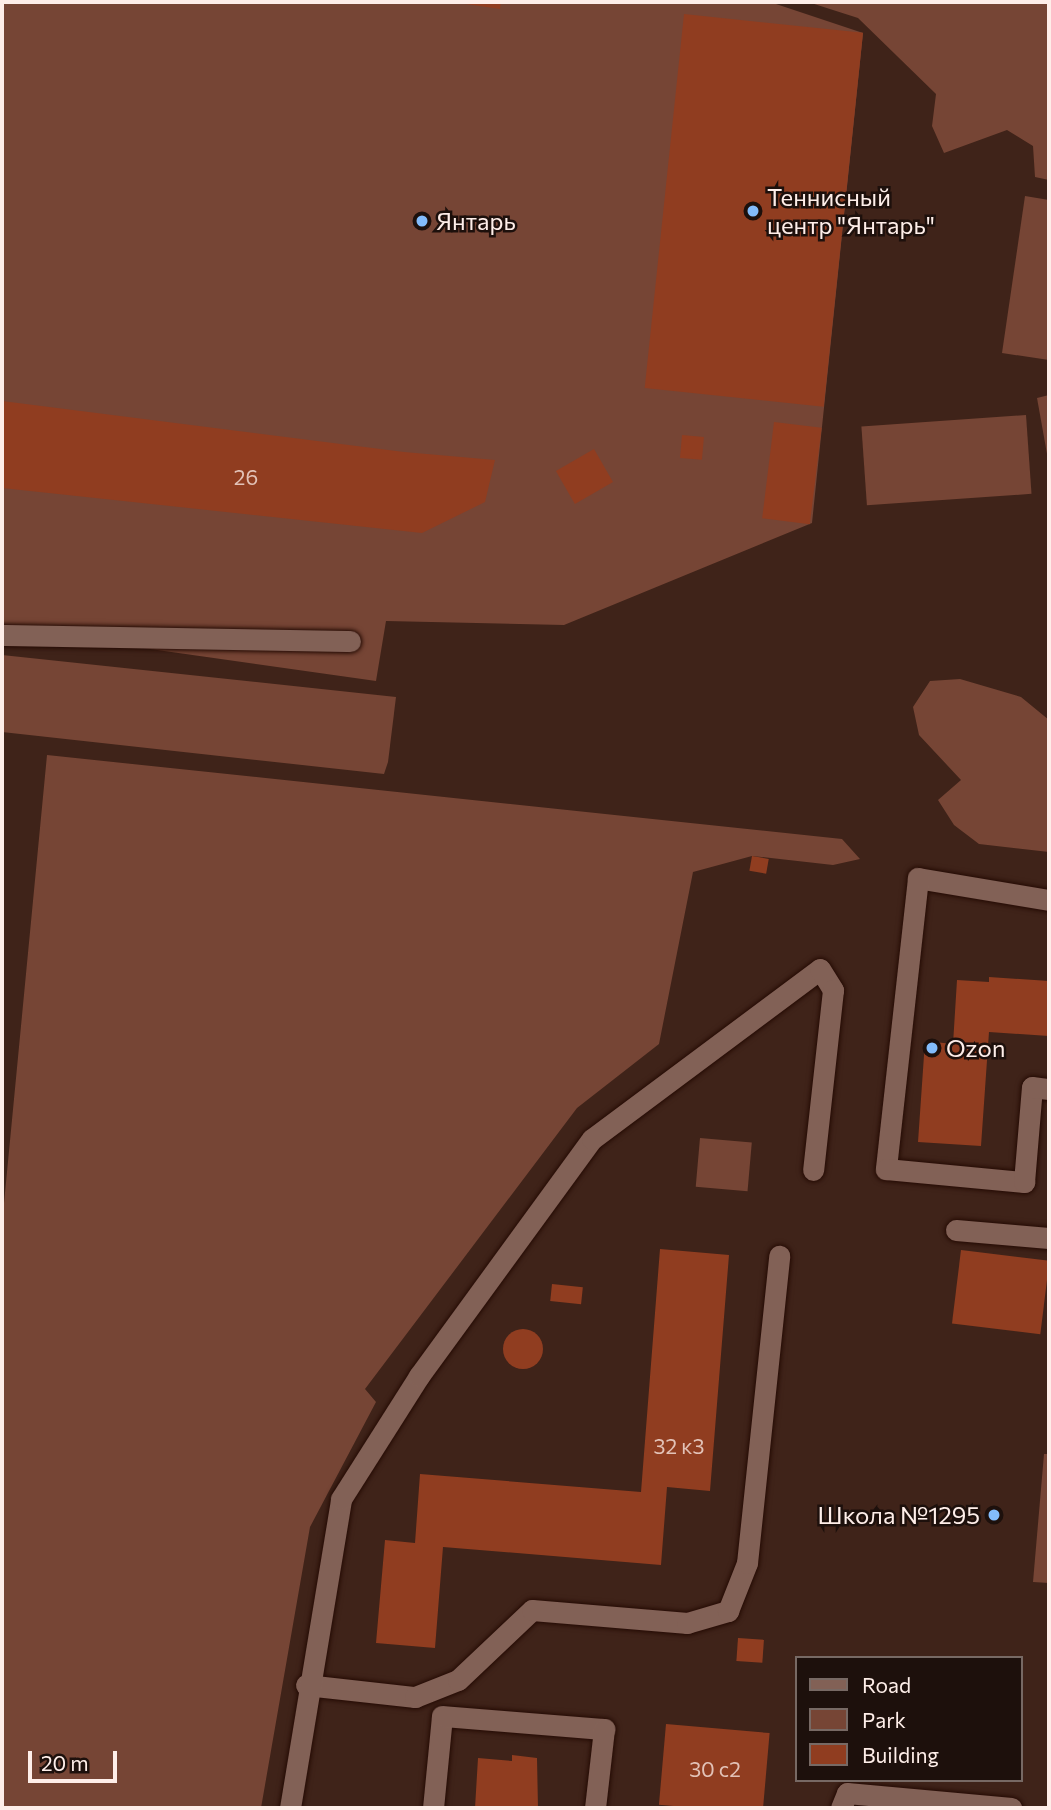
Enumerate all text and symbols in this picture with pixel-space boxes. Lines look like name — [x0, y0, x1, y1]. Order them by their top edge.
place label: Теннисный центр "Янтарь" — [767, 183, 935, 239]
marker: Теннисный центр "Янтарь" — [745, 203, 761, 219]
place label: Янтарь — [436, 207, 516, 235]
marker: Янтарь — [414, 213, 430, 229]
house number: 26 — [234, 464, 258, 490]
place label: Ozon — [946, 1034, 1006, 1062]
marker: Ozon — [924, 1040, 940, 1056]
house number: 32 к3 — [654, 1433, 704, 1459]
place label: Школа №1295 — [818, 1501, 980, 1529]
marker: Школа №1295 — [986, 1507, 1002, 1523]
legend — [796, 1656, 1023, 1782]
text: Road — [862, 1672, 911, 1697]
text: Park — [862, 1707, 906, 1732]
scale bar — [32, 1736, 121, 1780]
text: Building — [862, 1742, 939, 1767]
text: 20 m — [41, 1750, 89, 1775]
house number: 30 с2 — [689, 1756, 741, 1782]

